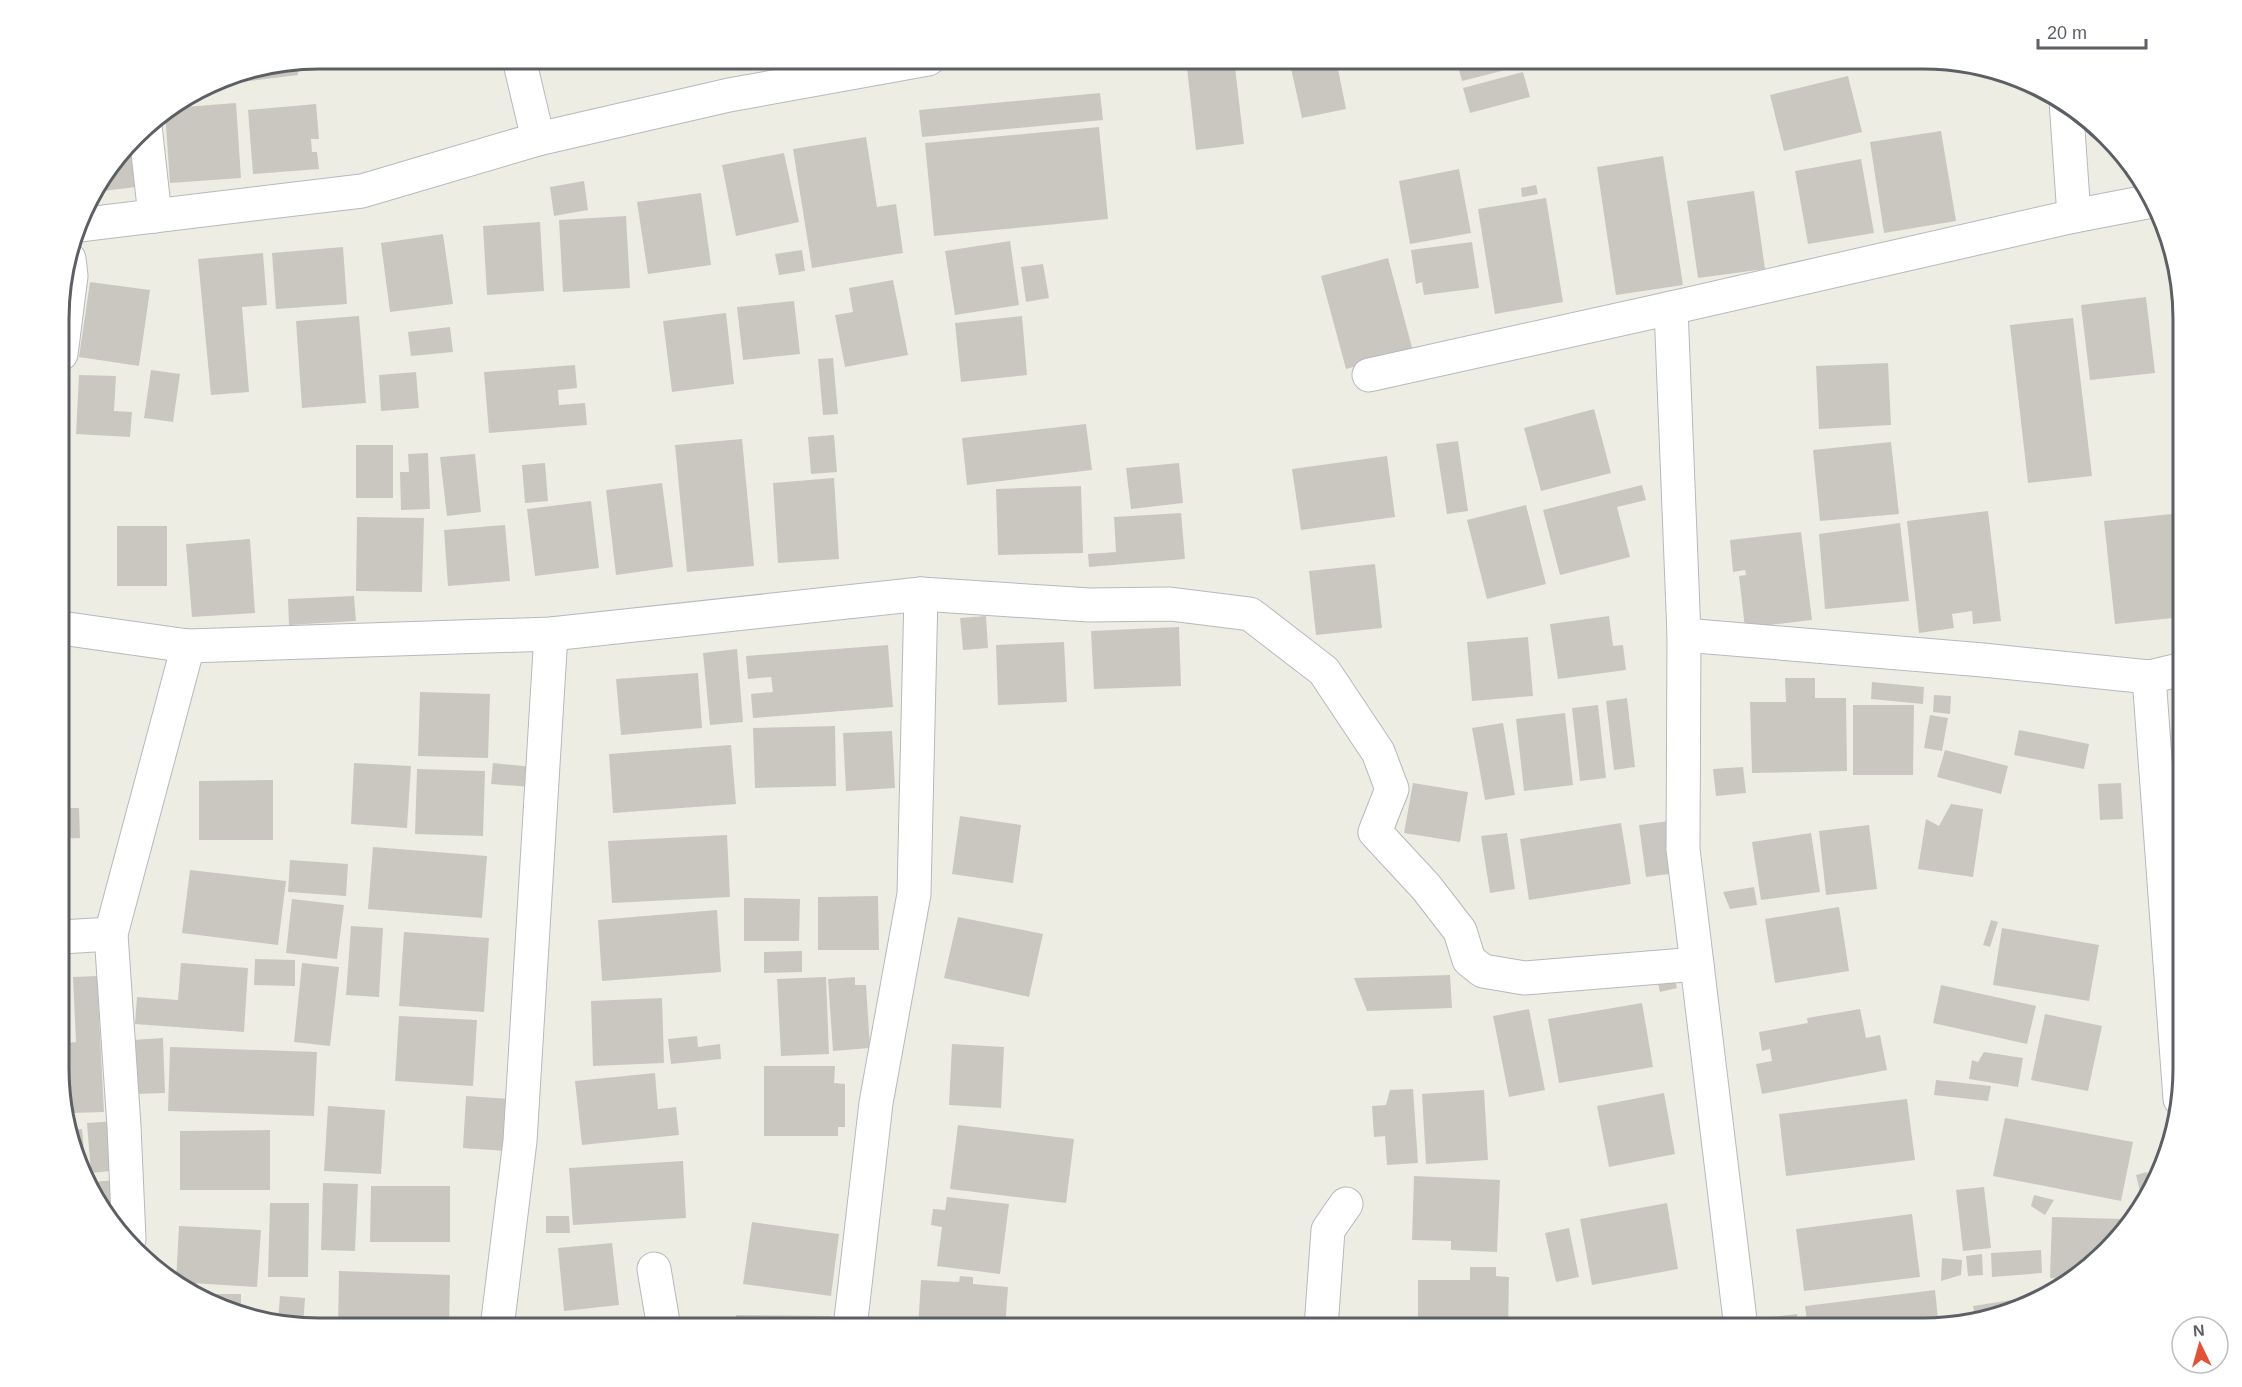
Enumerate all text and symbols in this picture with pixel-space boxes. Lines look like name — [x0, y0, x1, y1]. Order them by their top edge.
scale bar — [2038, 12, 2146, 50]
text: 20 m — [2047, 23, 2087, 43]
north arrow — [2170, 1315, 2230, 1375]
text: N — [2192, 1322, 2205, 1340]

